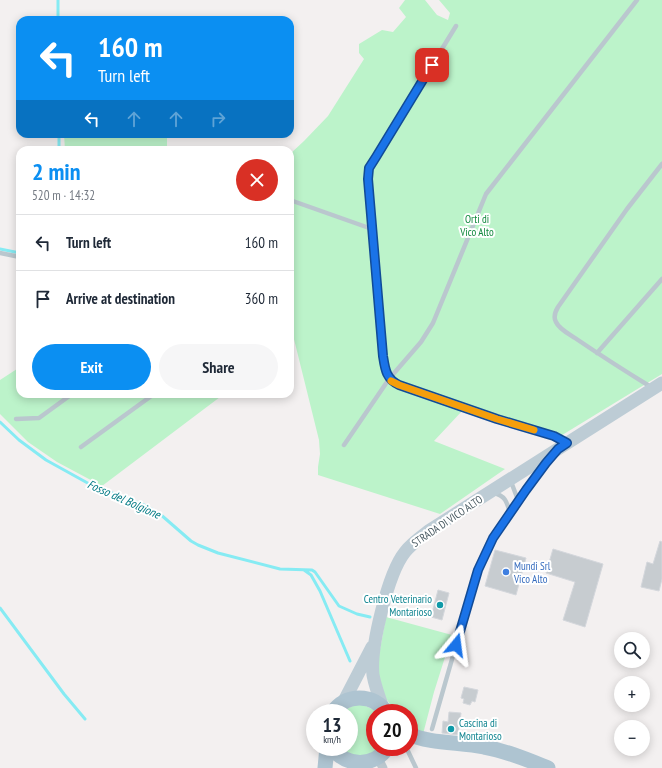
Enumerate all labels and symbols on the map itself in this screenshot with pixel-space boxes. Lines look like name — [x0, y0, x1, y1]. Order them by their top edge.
pin — [415, 48, 449, 82]
park label: Orti di Vico Alto — [459, 212, 494, 239]
water label: Fosso del Bolgione — [85, 476, 164, 522]
street label: STRADA DI VICO ALTO — [409, 492, 485, 550]
place label: Mundi Srl Vico Alto — [513, 559, 551, 586]
marker: Mundi Srl Vico Alto — [501, 567, 511, 577]
place label: Centro Veterinario Montarioso — [364, 592, 432, 619]
marker: Centro Veterinario Montarioso — [435, 600, 445, 610]
position arrow — [435, 624, 477, 666]
speed limit sign: 20 — [366, 704, 418, 756]
place label: Cascina di Montarioso — [459, 716, 502, 743]
marker: Cascina di Montarioso — [446, 724, 456, 734]

